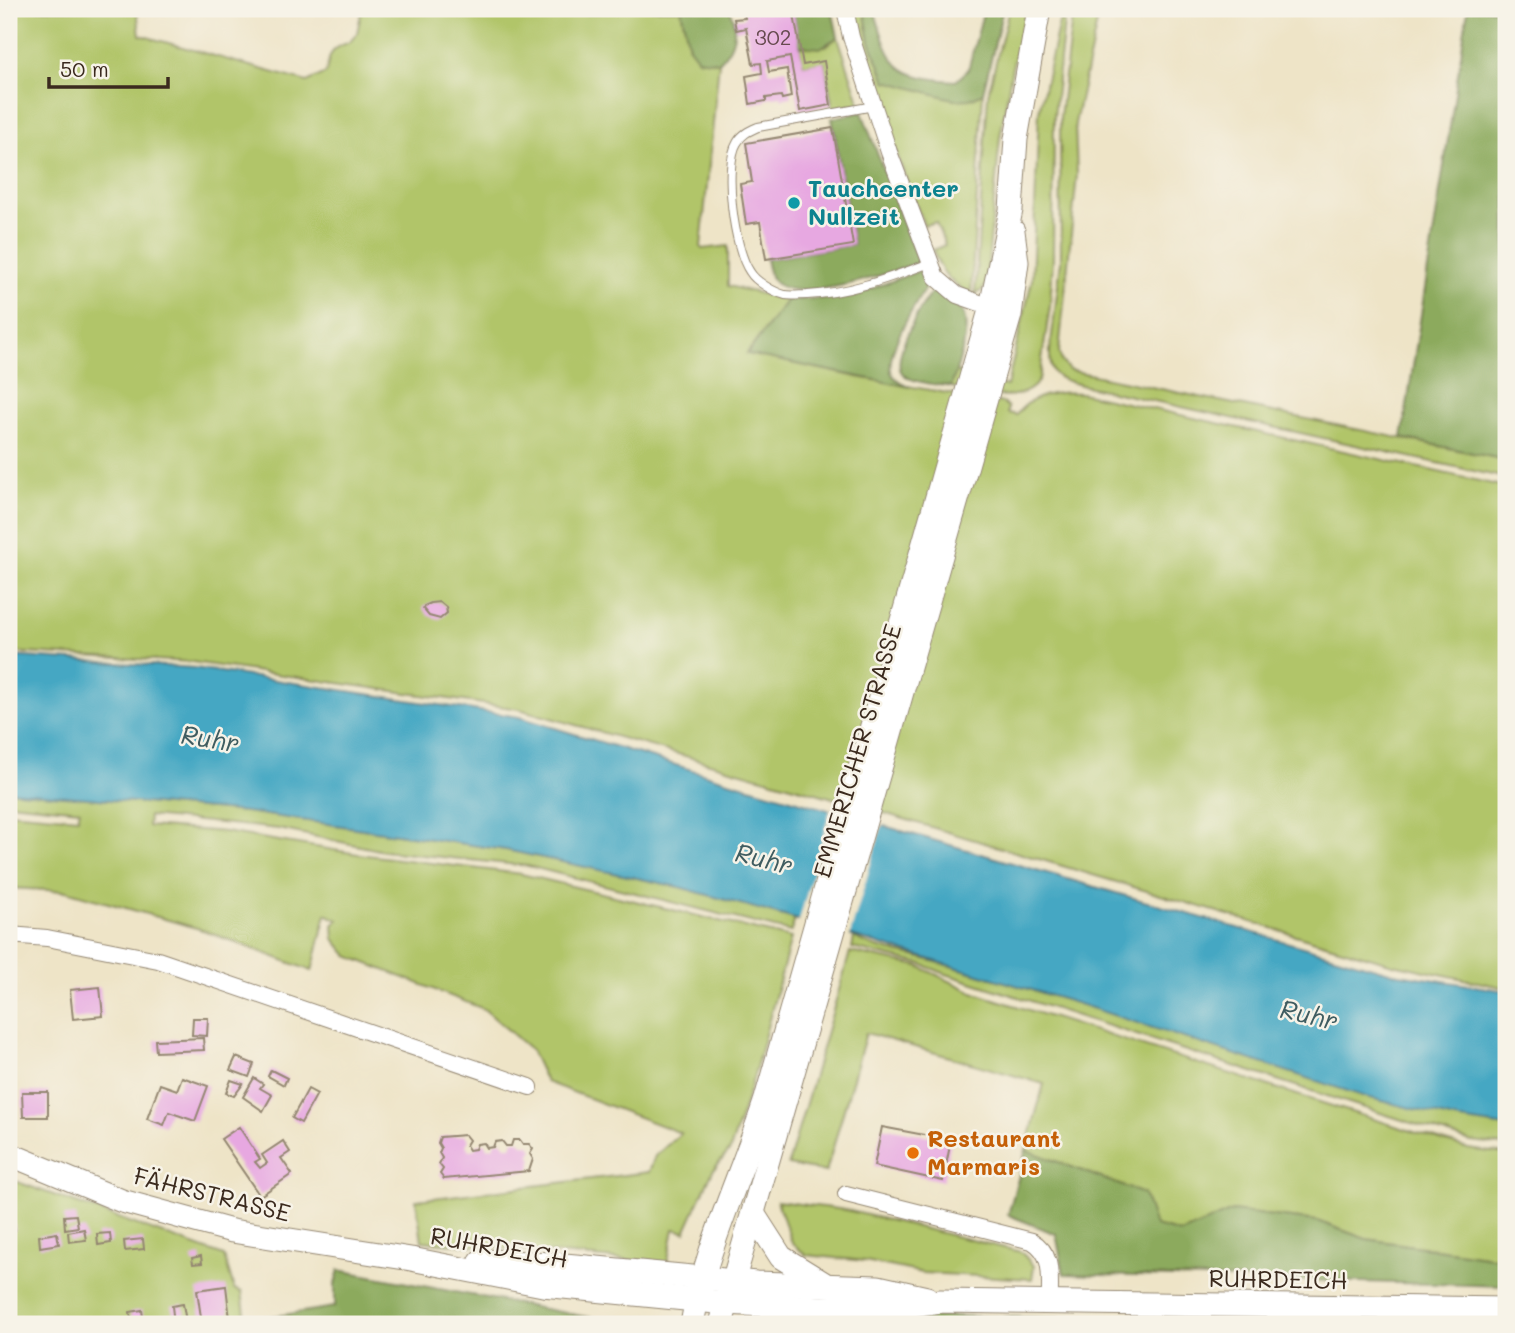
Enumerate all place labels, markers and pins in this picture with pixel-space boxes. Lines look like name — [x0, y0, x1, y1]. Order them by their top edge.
place label: Tauchcenter Nullzeit — [808, 172, 959, 231]
marker: Tauchcenter Nullzeit — [786, 195, 802, 211]
place label: Restaurant Marmaris — [927, 1122, 1061, 1181]
marker: Restaurant Marmaris — [905, 1145, 921, 1161]

